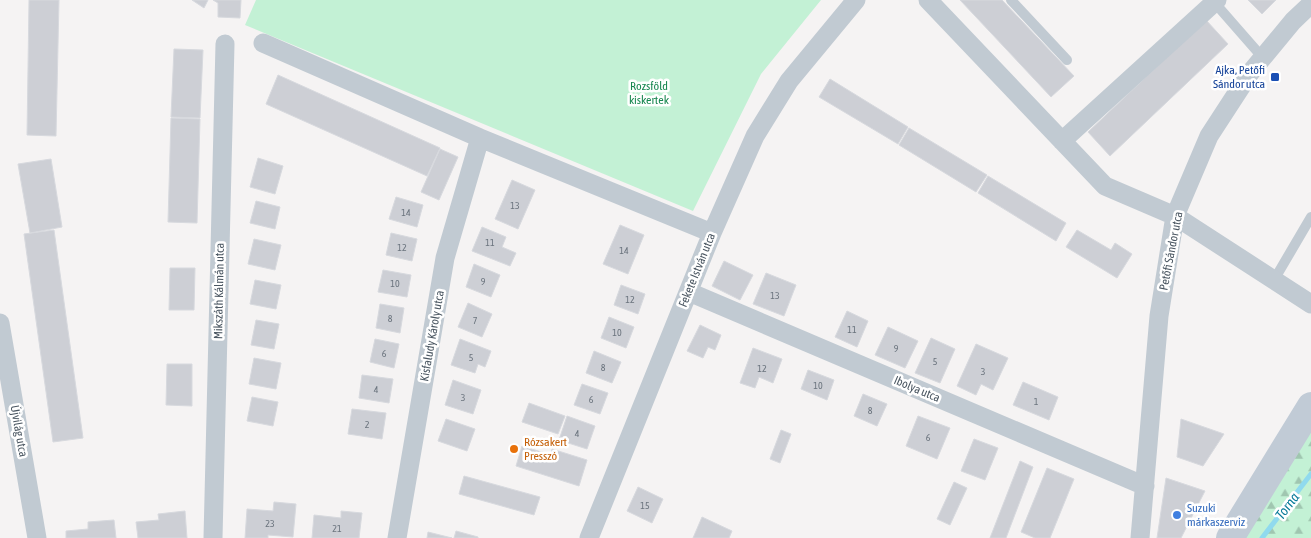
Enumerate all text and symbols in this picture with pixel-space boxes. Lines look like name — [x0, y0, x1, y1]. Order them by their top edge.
place label: Ajka, Petőfi Sándor utca — [1213, 63, 1265, 91]
marker: Ajka, Petőfi Sándor utca — [1269, 71, 1281, 83]
park label: Rozsföld kiskertek — [629, 79, 670, 107]
house number: 13 — [510, 200, 520, 211]
house number: 14 — [401, 207, 411, 218]
street label: Petőfi Sándor utca — [1156, 210, 1186, 292]
street label: Fekete István utca — [676, 231, 718, 309]
house number: 11 — [485, 237, 495, 248]
house number: 12 — [397, 242, 407, 253]
street label: Mikszáth Kálmán utca — [211, 243, 227, 339]
house number: 14 — [619, 245, 629, 256]
house number: 9 — [481, 276, 486, 287]
house number: 10 — [390, 278, 400, 289]
street label: Kisfaludy Károly utca — [417, 289, 447, 383]
house number: 13 — [770, 290, 780, 301]
house number: 12 — [625, 294, 635, 305]
house number: 8 — [388, 313, 393, 324]
house number: 7 — [473, 315, 478, 326]
house number: 11 — [847, 324, 857, 335]
house number: 10 — [612, 327, 622, 338]
house number: 9 — [894, 343, 899, 354]
house number: 6 — [382, 348, 387, 359]
house number: 5 — [469, 352, 474, 363]
house number: 5 — [933, 356, 938, 367]
house number: 8 — [601, 362, 606, 373]
house number: 12 — [757, 363, 767, 374]
house number: 3 — [981, 366, 986, 377]
street label: Ibolya utca — [892, 373, 942, 405]
house number: 10 — [813, 380, 823, 391]
house number: 4 — [374, 384, 379, 395]
house number: 3 — [461, 392, 466, 403]
house number: 6 — [589, 394, 594, 405]
house number: 1 — [1034, 396, 1039, 407]
street label: Újvilág utca — [8, 404, 30, 458]
house number: 8 — [868, 405, 873, 416]
house number: 2 — [365, 419, 370, 430]
house number: 4 — [575, 428, 580, 439]
house number: 6 — [926, 432, 931, 443]
place label: Rózsakert Presszó — [524, 435, 568, 463]
marker: Rózsakert Presszó — [508, 443, 520, 455]
water label: Torna — [1272, 489, 1303, 523]
house number: 15 — [640, 500, 650, 511]
place label: Suzuki márkaszerviz — [1187, 501, 1246, 529]
marker: Suzuki márkaszerviz — [1171, 509, 1183, 521]
house number: 23 — [265, 518, 275, 529]
house number: 21 — [332, 523, 342, 534]

